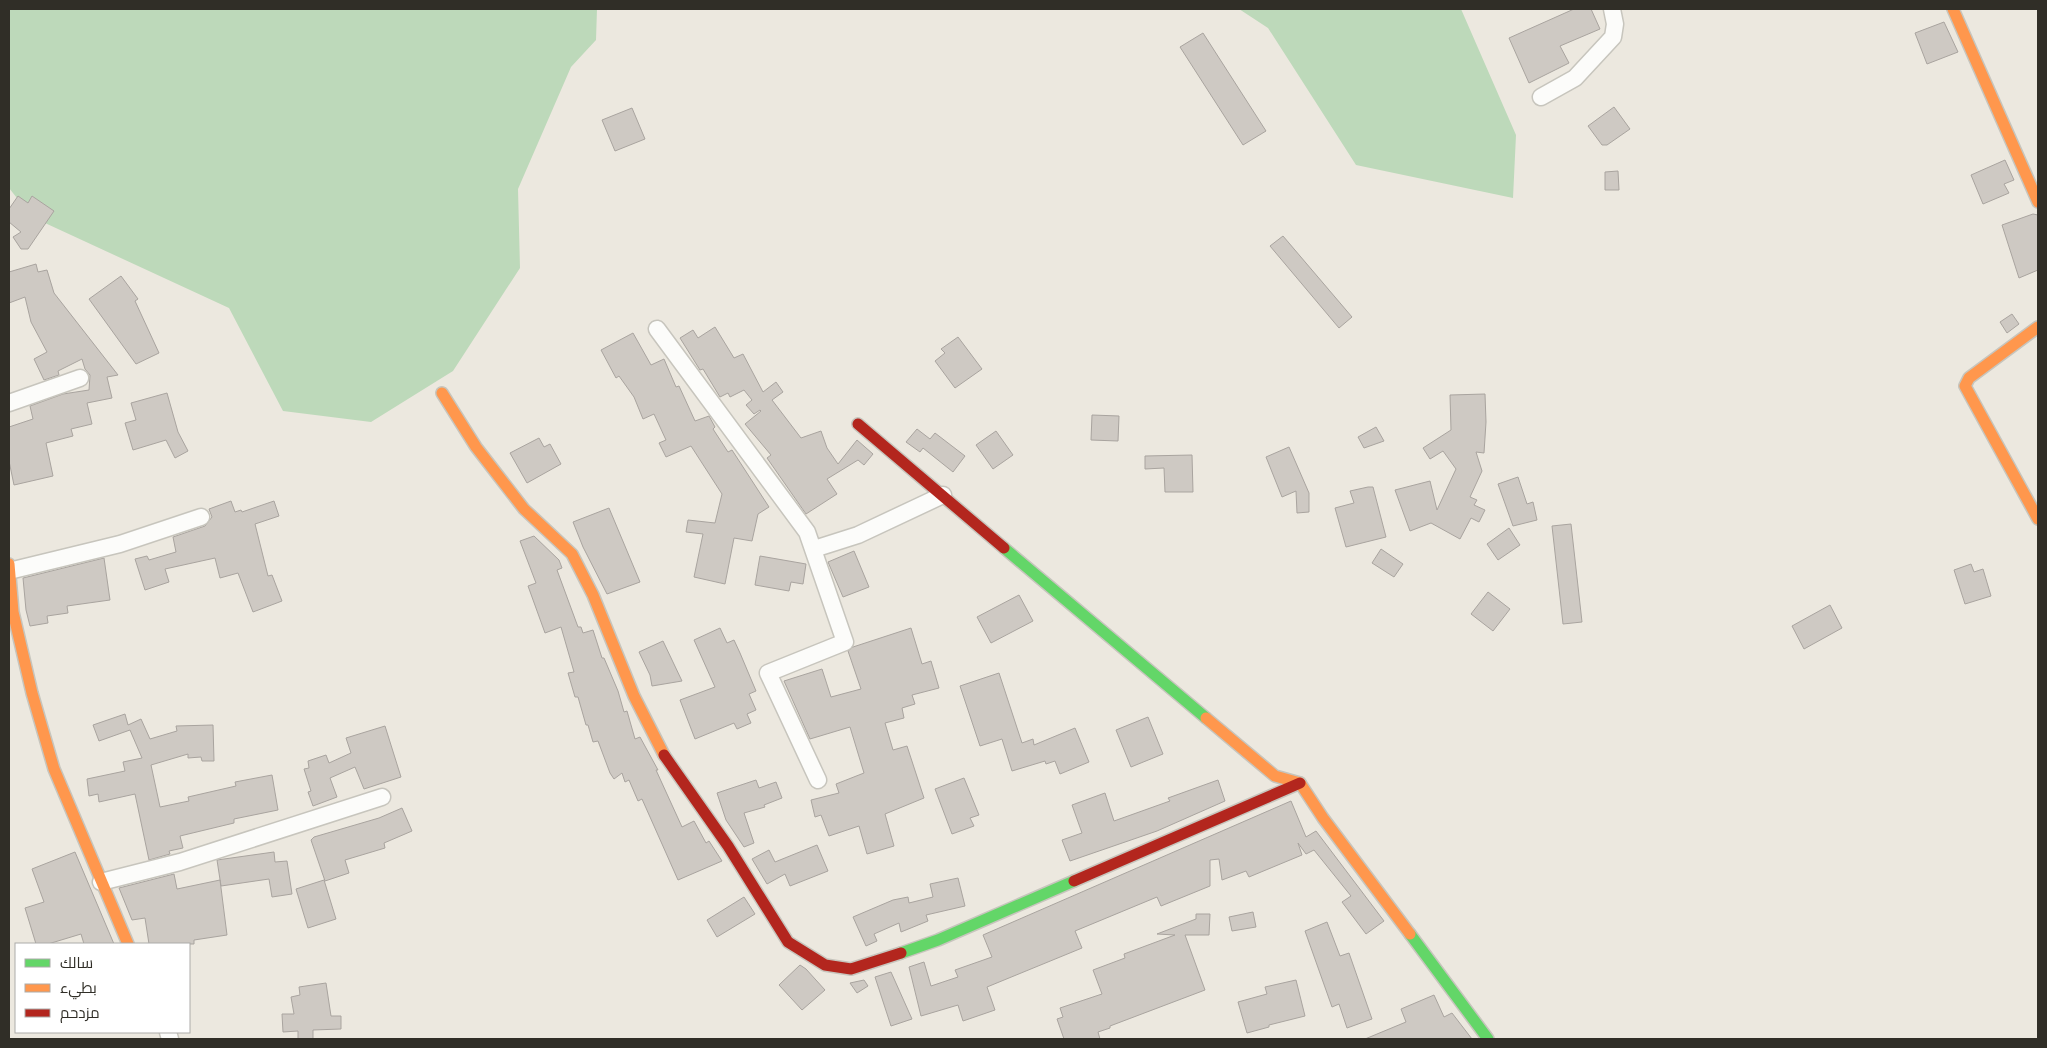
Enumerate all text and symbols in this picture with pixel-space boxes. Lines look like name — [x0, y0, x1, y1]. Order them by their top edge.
legend — [15, 943, 190, 1033]
text: سالك — [60, 954, 93, 972]
text: بطيء — [60, 979, 97, 1000]
text: مزدحم — [60, 1004, 100, 1023]

